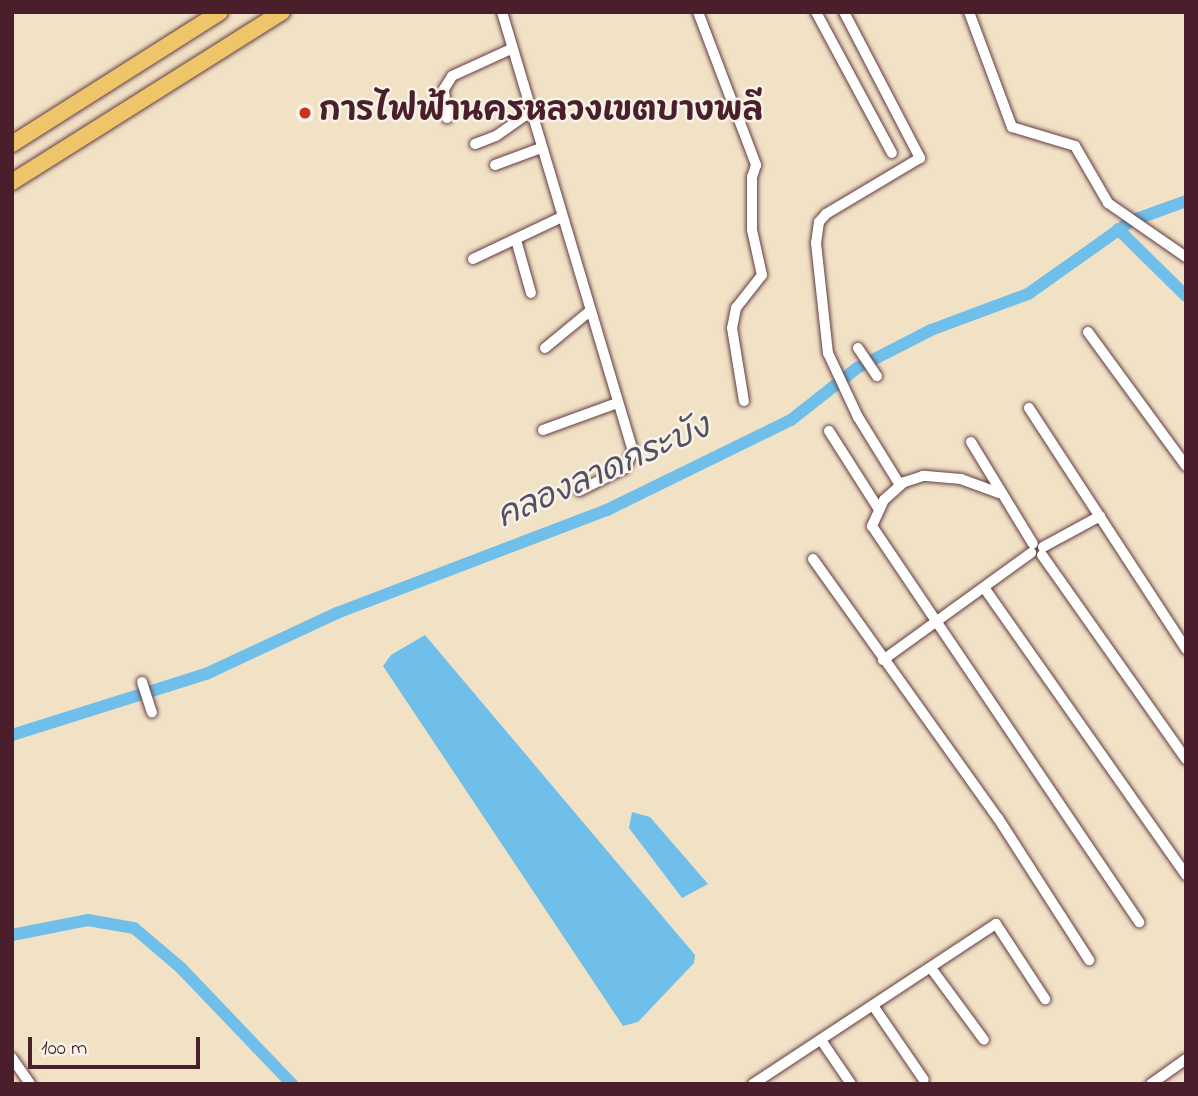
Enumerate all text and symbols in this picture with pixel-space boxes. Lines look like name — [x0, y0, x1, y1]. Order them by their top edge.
place label: การไฟฟ้านครหลวงเขตบางพลี — [319, 94, 763, 132]
marker: การไฟฟ้านครหลวงเขตบางพลี — [297, 105, 313, 121]
water label: คลองลาดกระบัง — [491, 409, 717, 539]
scale bar — [32, 1023, 203, 1066]
text: 100 m — [41, 1034, 87, 1064]

